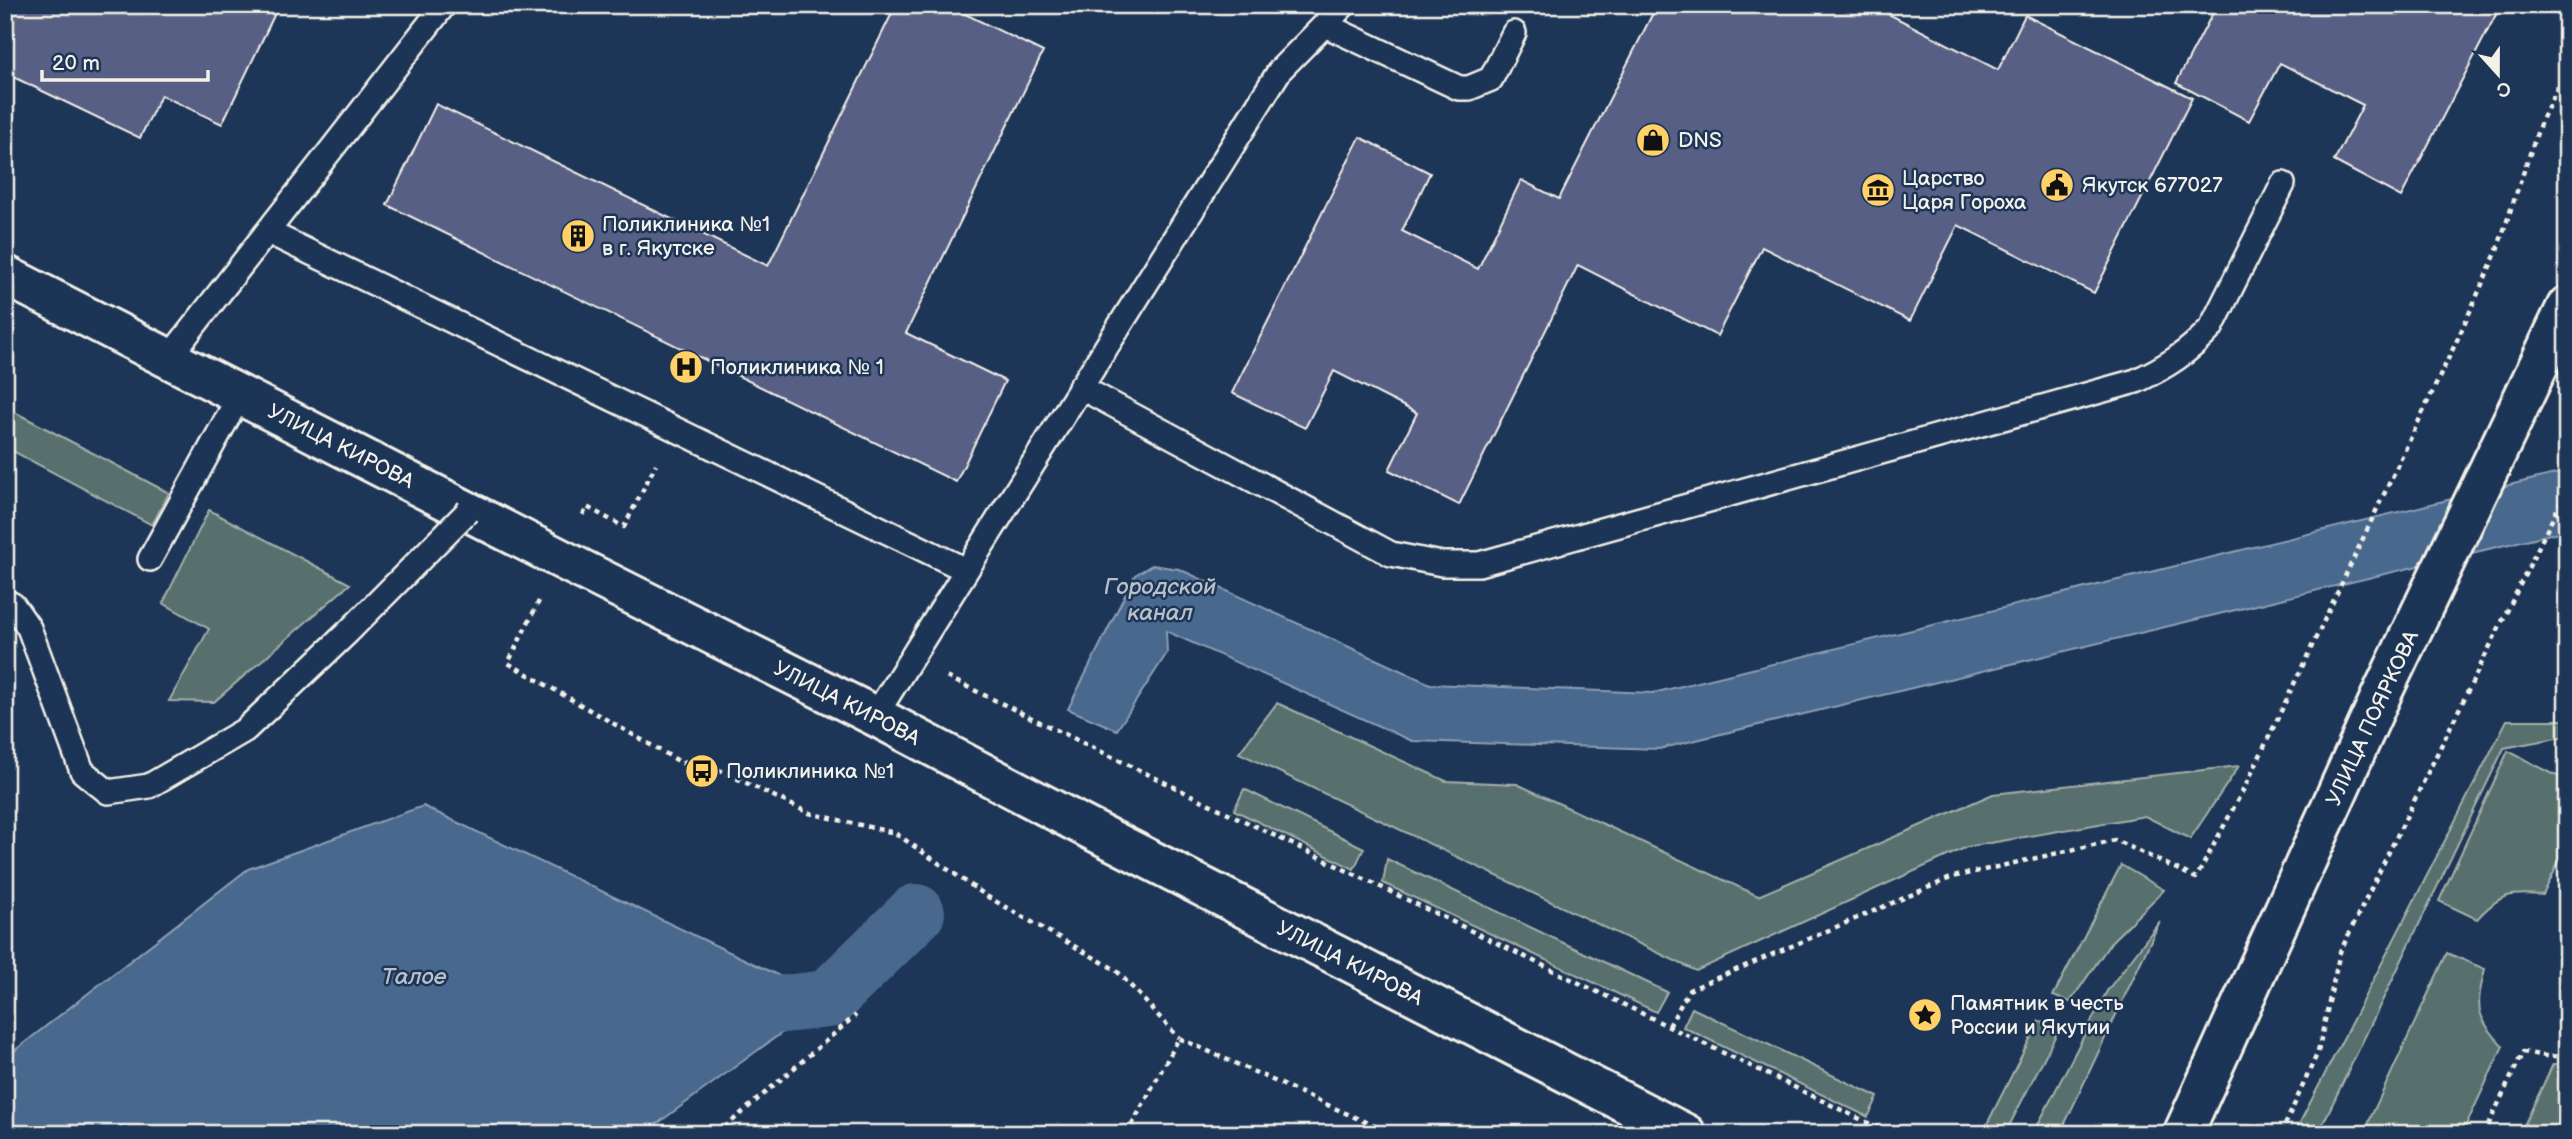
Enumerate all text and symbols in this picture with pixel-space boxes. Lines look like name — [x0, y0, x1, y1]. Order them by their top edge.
scale bar — [42, 38, 208, 82]
north arrow — [2464, 38, 2534, 108]
text: 20 m — [52, 51, 100, 76]
text: С — [2493, 75, 2514, 102]
shop icon: DNS — [1634, 121, 1672, 159]
place label: DNS — [1678, 128, 1722, 153]
place label: Царство Царя Гороха — [1902, 166, 2027, 215]
public building icon: Якутск 677027 — [2038, 166, 2076, 204]
museum icon: Царство Царя Гороха — [1859, 171, 1897, 209]
place label: Якутск 677027 — [2082, 173, 2223, 198]
place label: Поликлиника №1 в г. Якутске — [602, 212, 770, 261]
building icon: Поликлиника №1 в г. Якутске — [559, 217, 597, 255]
hospital icon: Поликлиника № 1 — [667, 348, 705, 386]
place label: Поликлиника № 1 — [710, 355, 884, 380]
street label: УЛИЦА КИРОВА — [264, 399, 418, 494]
water label: Городской канал — [1104, 573, 1216, 627]
street label: УЛИЦА ПОЯРКОВА — [2321, 627, 2424, 810]
street label: УЛИЦА КИРОВА — [770, 656, 924, 751]
bus stop icon: Поликлиника №1 — [683, 752, 721, 790]
place label: Поликлиника №1 — [726, 759, 894, 784]
street label: УЛИЦА КИРОВА — [1273, 916, 1427, 1011]
water label: Талое — [382, 963, 447, 991]
place label: Памятник в честь России и Якутии — [1950, 991, 2124, 1040]
place icon: Памятник в честь России и Якутии — [1906, 996, 1944, 1034]

